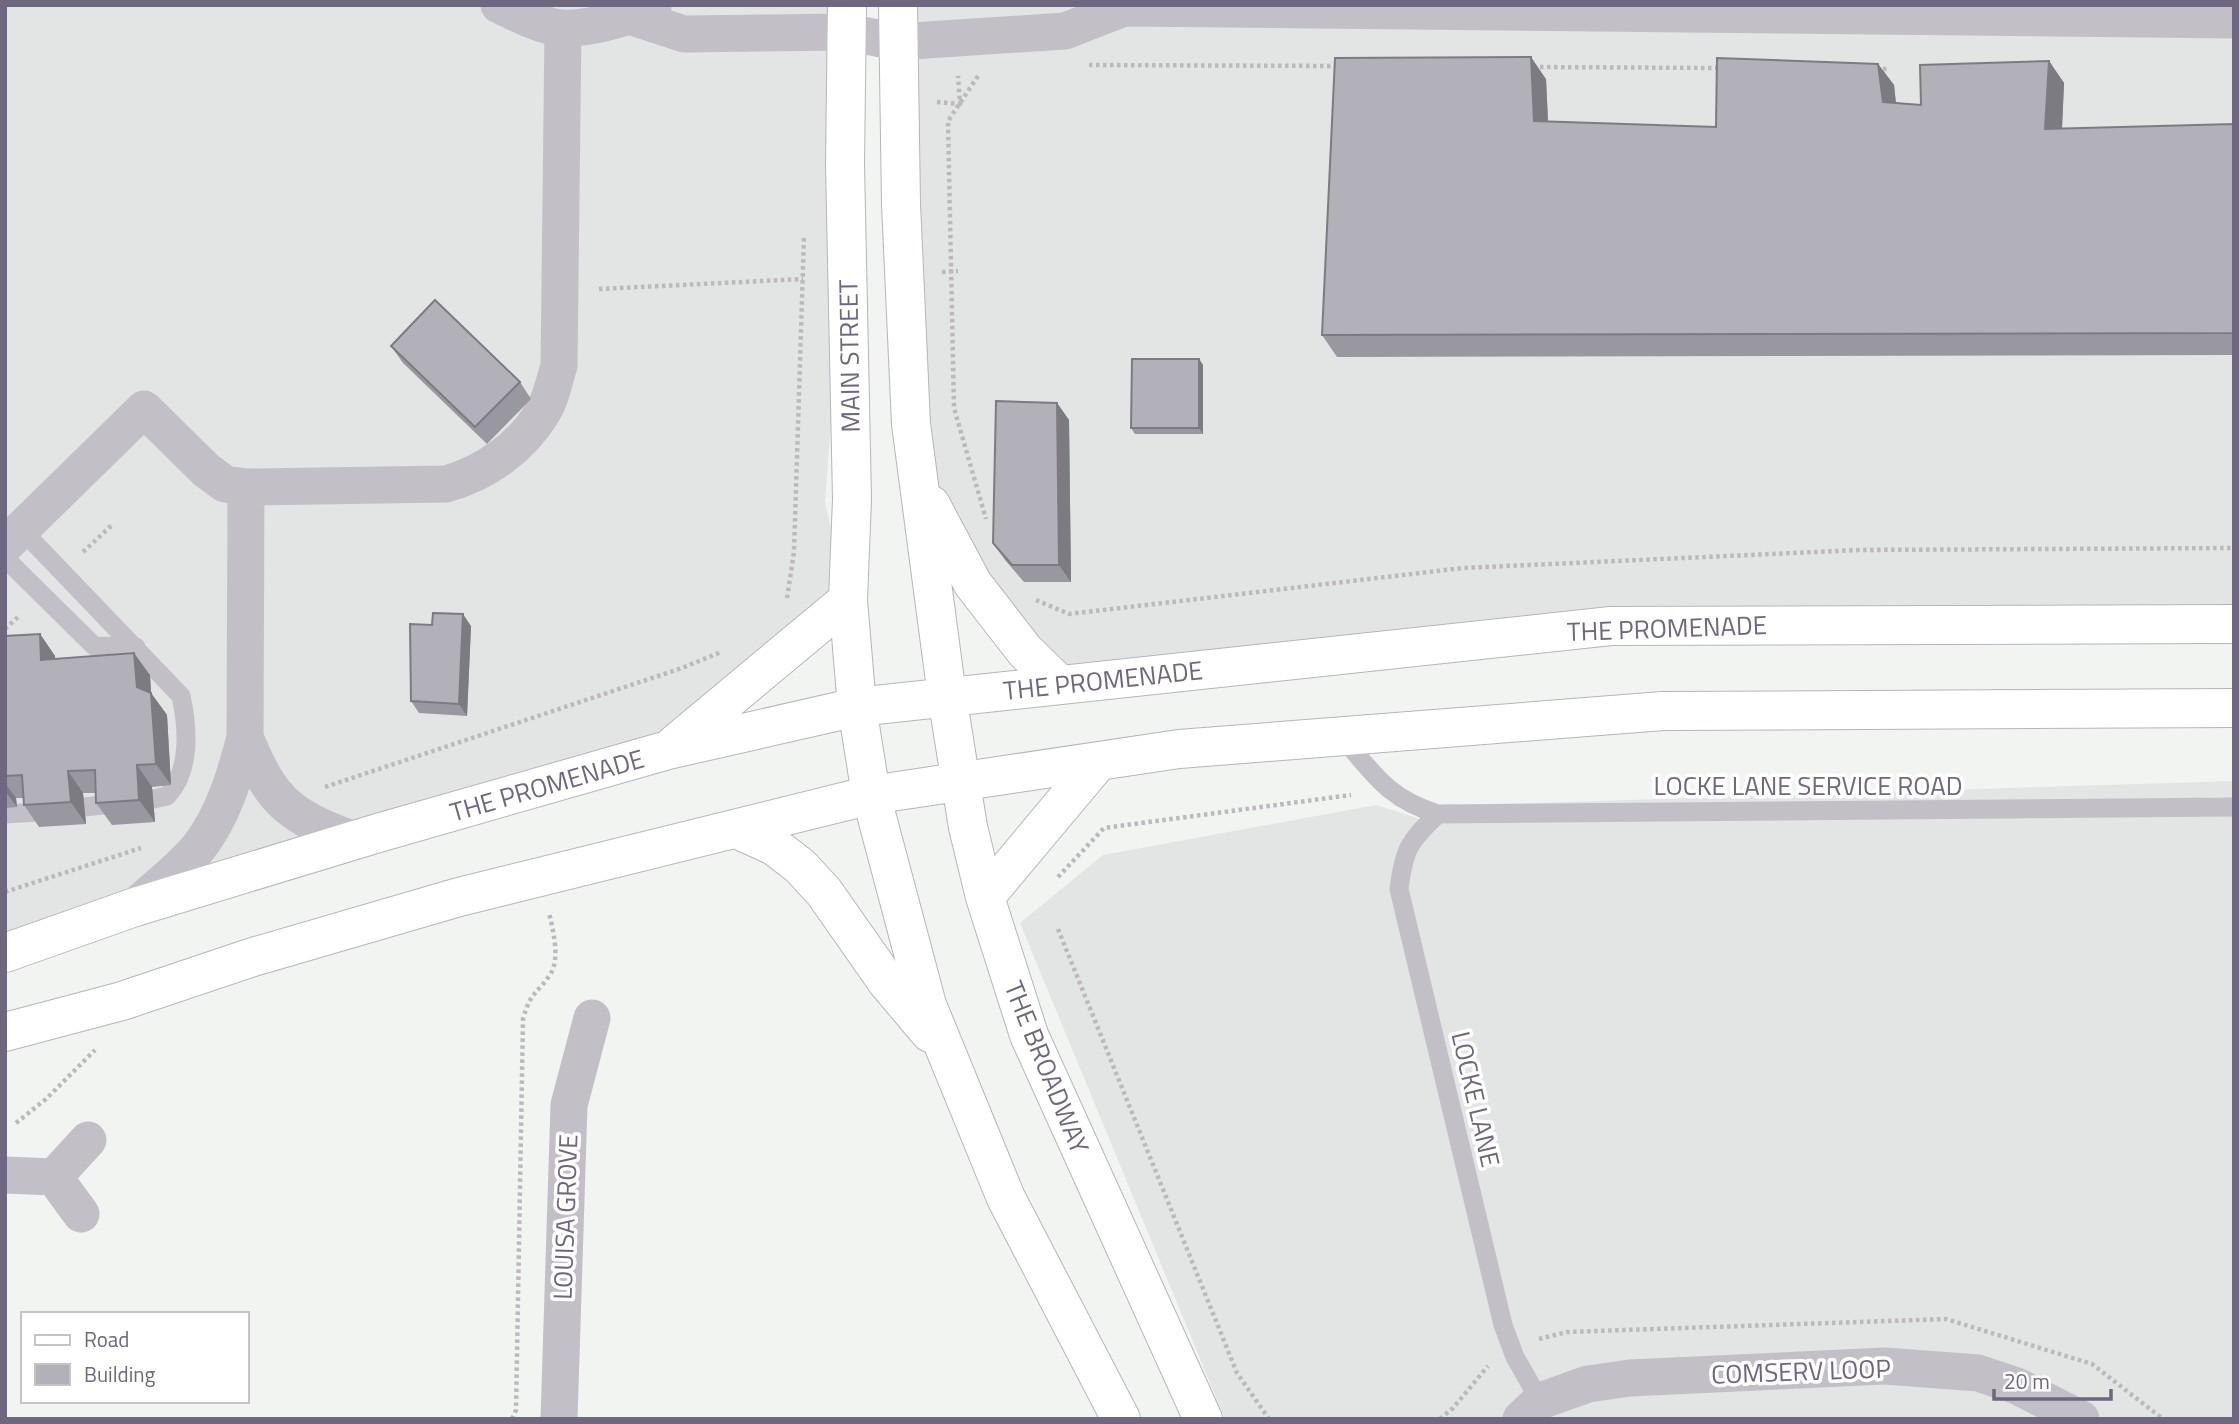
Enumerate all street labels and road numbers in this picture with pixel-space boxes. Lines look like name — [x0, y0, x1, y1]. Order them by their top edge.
street label: MAIN STREET — [828, 279, 870, 433]
street label: THE PROMENADE — [1566, 605, 1768, 651]
street label: THE PROMENADE — [1001, 650, 1205, 710]
street label: THE PROMENADE — [445, 739, 649, 831]
street label: LOCKE LANE SERVICE ROAD — [1654, 766, 1962, 805]
street label: THE BROADWAY — [995, 975, 1099, 1159]
street label: LOCKE LANE — [1441, 1027, 1511, 1171]
street label: LOUISA GROVE — [543, 1134, 587, 1300]
street label: COMSERV LOOP — [1711, 1348, 1891, 1394]

